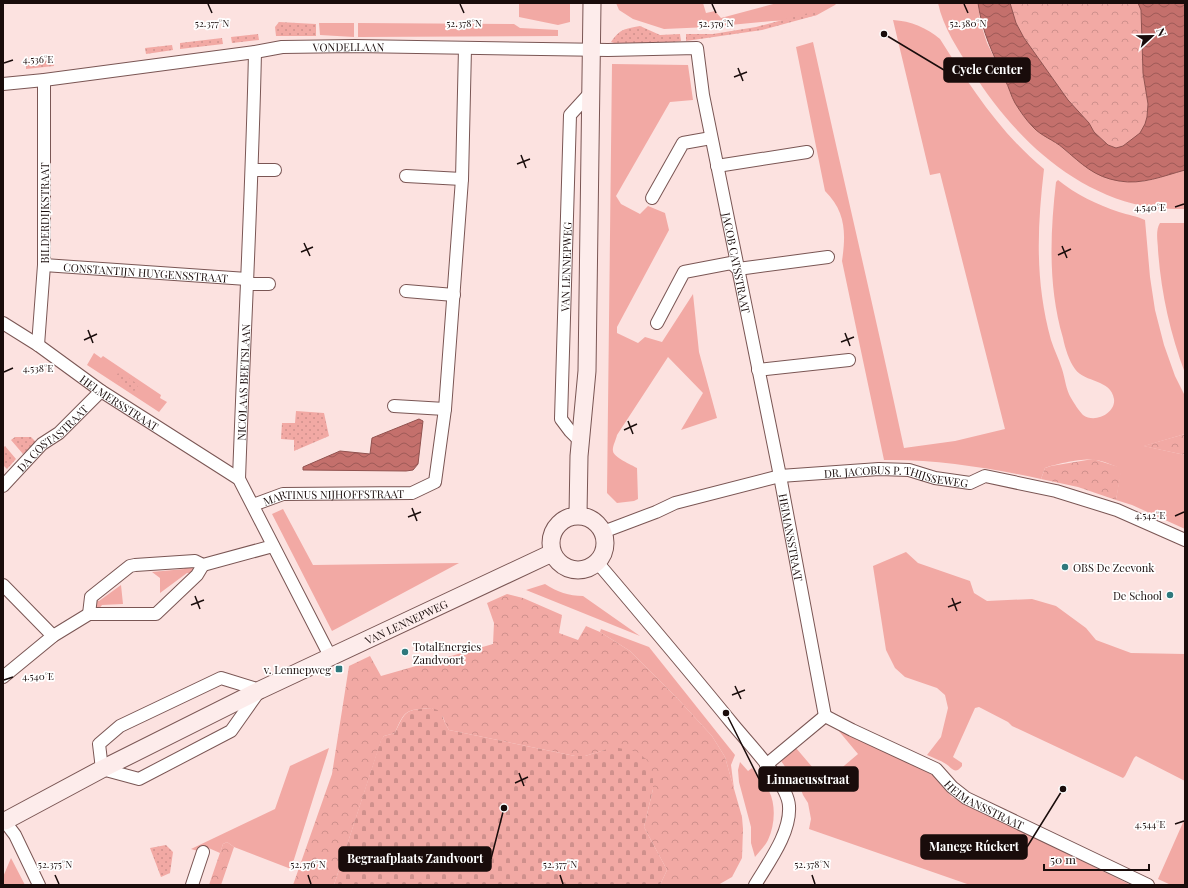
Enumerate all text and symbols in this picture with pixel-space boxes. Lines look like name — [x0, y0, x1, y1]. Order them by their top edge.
text: 52.377°N — [195, 16, 229, 30]
text: 52.378°N — [446, 16, 482, 30]
text: 52.379°N — [698, 16, 734, 30]
text: 52.380°N — [949, 16, 987, 30]
north arrow — [1132, 16, 1172, 56]
text: N — [1153, 26, 1170, 39]
street label: VONDELLAAN — [312, 38, 385, 54]
text: 4.536°E — [23, 52, 53, 66]
callout: Cycle Center — [944, 58, 1030, 82]
text: Cycle Center — [952, 61, 1023, 77]
street label: BILDERDIJKSTRAAT — [37, 162, 52, 264]
text: 4.540°E — [1134, 200, 1166, 214]
street label: JACOB CATSSTRAAT — [719, 210, 754, 315]
street label: VAN LENNEPWEG — [557, 221, 574, 313]
street label: CONSTANTIJN HUYGENSSTRAAT — [63, 259, 229, 285]
street label: NICOLAAS BEETSLAAN — [233, 323, 253, 441]
text: 4.538°E — [23, 361, 53, 375]
street label: HELMERSSTRAAT — [77, 371, 162, 434]
street label: DA COSTASTRAAT — [13, 401, 91, 474]
street label: DR. JACOBUS P. THIJSSEWEG — [823, 461, 969, 490]
street label: MARTINUS NIJHOFFSTRAAT — [261, 486, 404, 508]
street label: HEIMANSSTRAAT — [776, 492, 807, 583]
text: 4.542°E — [1135, 508, 1165, 522]
place label: OBS De Zeevonk — [1073, 560, 1154, 575]
marker: OBS De Zeevonk — [1060, 562, 1070, 572]
place label: De School — [1113, 588, 1162, 603]
marker: De School — [1165, 590, 1175, 600]
street label: VAN LENNEPWEG — [361, 596, 450, 648]
place label: TotalEnergies Zandvoort — [413, 639, 481, 667]
marker: TotalEnergies Zandvoort — [400, 647, 410, 657]
place label: v. Lennepweg — [263, 662, 331, 677]
marker: v. Lennepweg — [334, 664, 344, 674]
text: 4.540°E — [22, 669, 54, 683]
callout: Linnaeusstraat — [759, 767, 858, 791]
text: Linnaeusstraat — [767, 771, 850, 787]
street label: HEIMANSSTRAAT — [941, 776, 1027, 832]
text: 4.544°E — [1135, 817, 1165, 831]
callout: Manege Rúckert — [921, 835, 1027, 859]
text: Manege Rúckert — [929, 838, 1020, 854]
scale bar — [1044, 846, 1149, 872]
callout: Begraafplaats Zandvoort — [339, 847, 491, 871]
text: Begraafplaats Zandvoort — [347, 850, 484, 866]
text: 50 m — [1050, 851, 1076, 867]
text: 52.375°N — [38, 857, 72, 871]
text: 52.376°N — [290, 857, 326, 871]
text: 52.377°N — [543, 857, 577, 871]
text: 52.378°N — [794, 857, 830, 871]

